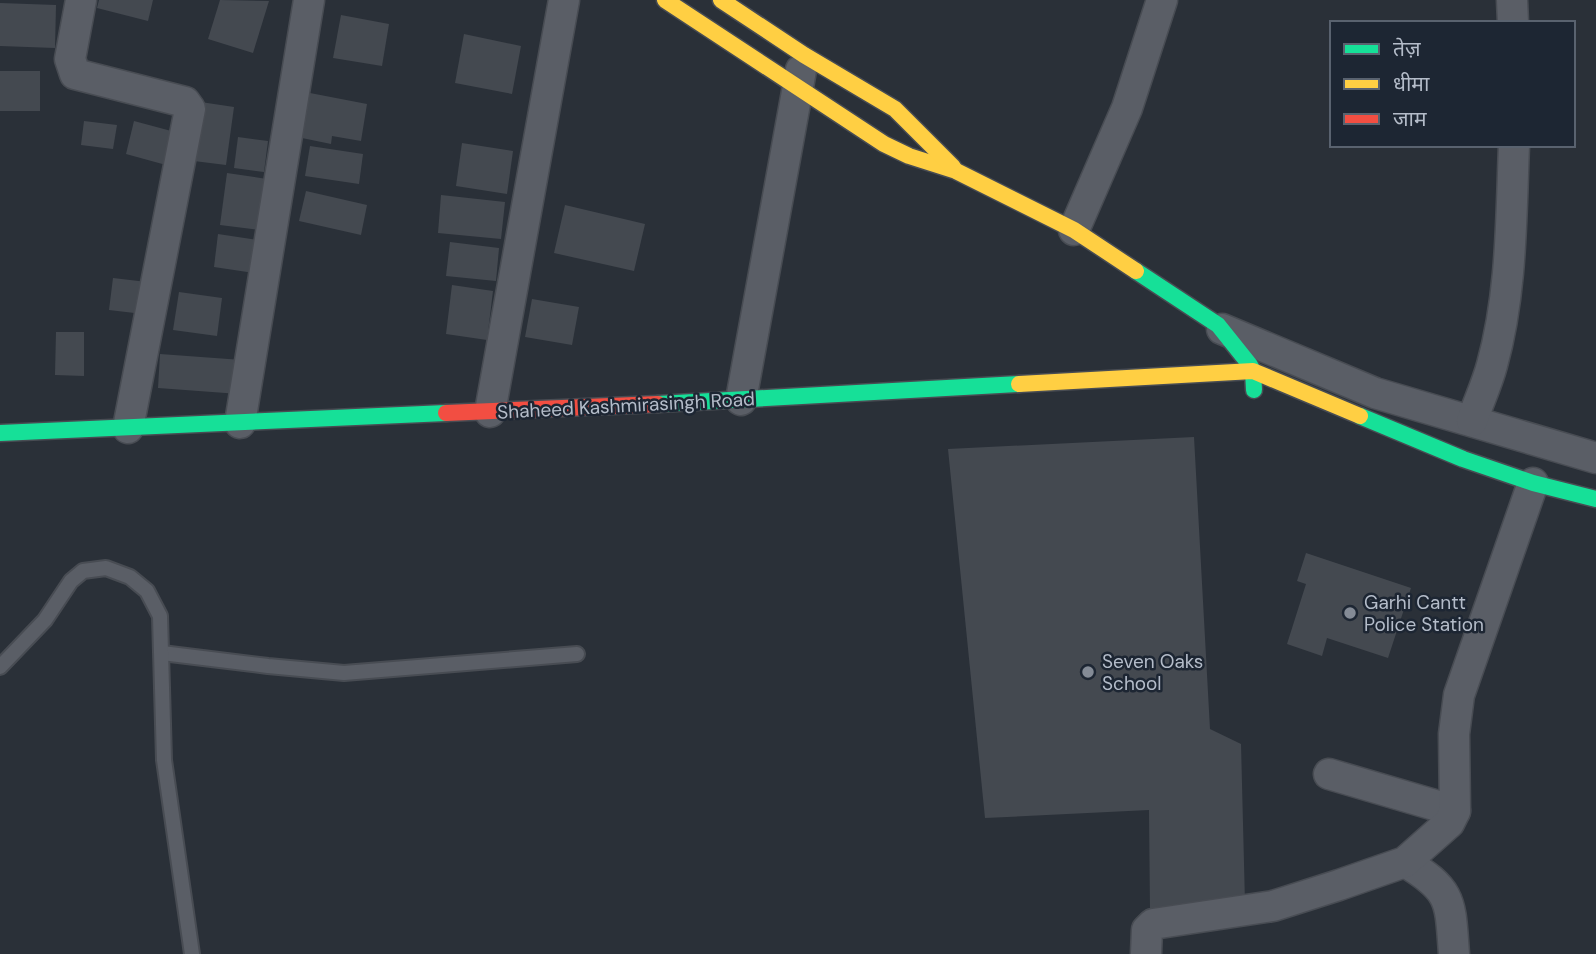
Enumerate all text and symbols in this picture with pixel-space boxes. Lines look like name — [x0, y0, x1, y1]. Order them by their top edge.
legend — [1330, 21, 1575, 147]
text: तेज़ — [1393, 35, 1421, 63]
text: धीमा — [1393, 70, 1430, 98]
text: जाम — [1393, 105, 1427, 133]
street label: Shaheed Kashmirasingh Road — [497, 386, 755, 425]
place label: Garhi Cantt Police Station — [1364, 590, 1484, 637]
marker: Garhi Cantt Police Station — [1342, 605, 1358, 621]
place label: Seven Oaks School — [1102, 649, 1203, 696]
marker: Seven Oaks School — [1080, 664, 1096, 680]

